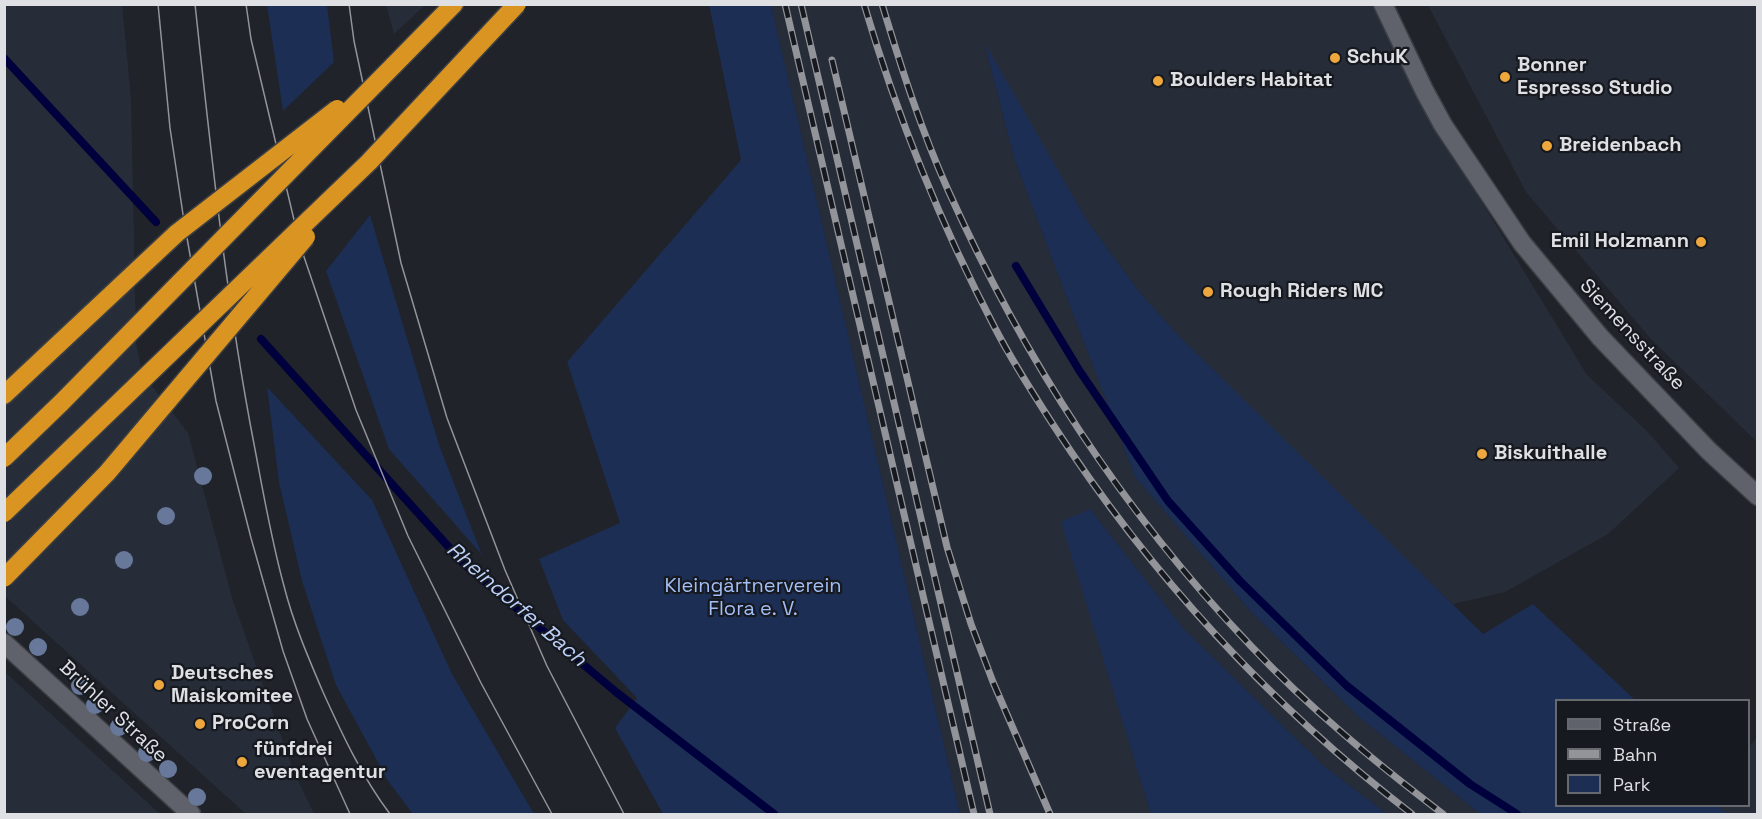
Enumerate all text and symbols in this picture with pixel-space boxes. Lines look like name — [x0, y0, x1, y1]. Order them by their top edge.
place label: SchuK — [1347, 46, 1408, 70]
marker: SchuK — [1328, 51, 1342, 65]
place label: Bonner Espresso Studio — [1517, 54, 1673, 101]
place label: Boulders Habitat — [1170, 69, 1333, 93]
marker: Bonner Espresso Studio — [1498, 70, 1512, 84]
marker: Boulders Habitat — [1151, 74, 1165, 88]
place label: Breidenbach — [1559, 134, 1681, 158]
marker: Breidenbach — [1540, 139, 1554, 153]
place label: Emil Holzmann — [1551, 230, 1689, 254]
marker: Emil Holzmann — [1694, 235, 1708, 249]
street label: Siemensstraße — [1574, 274, 1690, 396]
place label: Rough Riders MC — [1220, 280, 1383, 304]
marker: Rough Riders MC — [1201, 285, 1215, 299]
place label: Biskuithalle — [1494, 442, 1607, 466]
marker: Biskuithalle — [1475, 447, 1489, 461]
water label: Rheindorfer Bach — [441, 538, 591, 672]
park label: Kleingärtnerverein Flora e. V. — [664, 575, 842, 622]
street label: Brühler Straße — [54, 656, 172, 768]
place label: Deutsches Maiskomitee — [171, 662, 293, 709]
marker: Deutsches Maiskomitee — [152, 678, 166, 692]
legend — [1555, 699, 1750, 807]
place label: ProCorn — [212, 712, 289, 736]
text: Straße — [1613, 713, 1671, 736]
marker: ProCorn — [193, 717, 207, 731]
place label: fünfdrei eventagentur — [254, 738, 386, 785]
text: Bahn — [1613, 743, 1657, 766]
marker: fünfdrei eventagentur — [235, 755, 249, 769]
text: Park — [1613, 773, 1650, 796]

